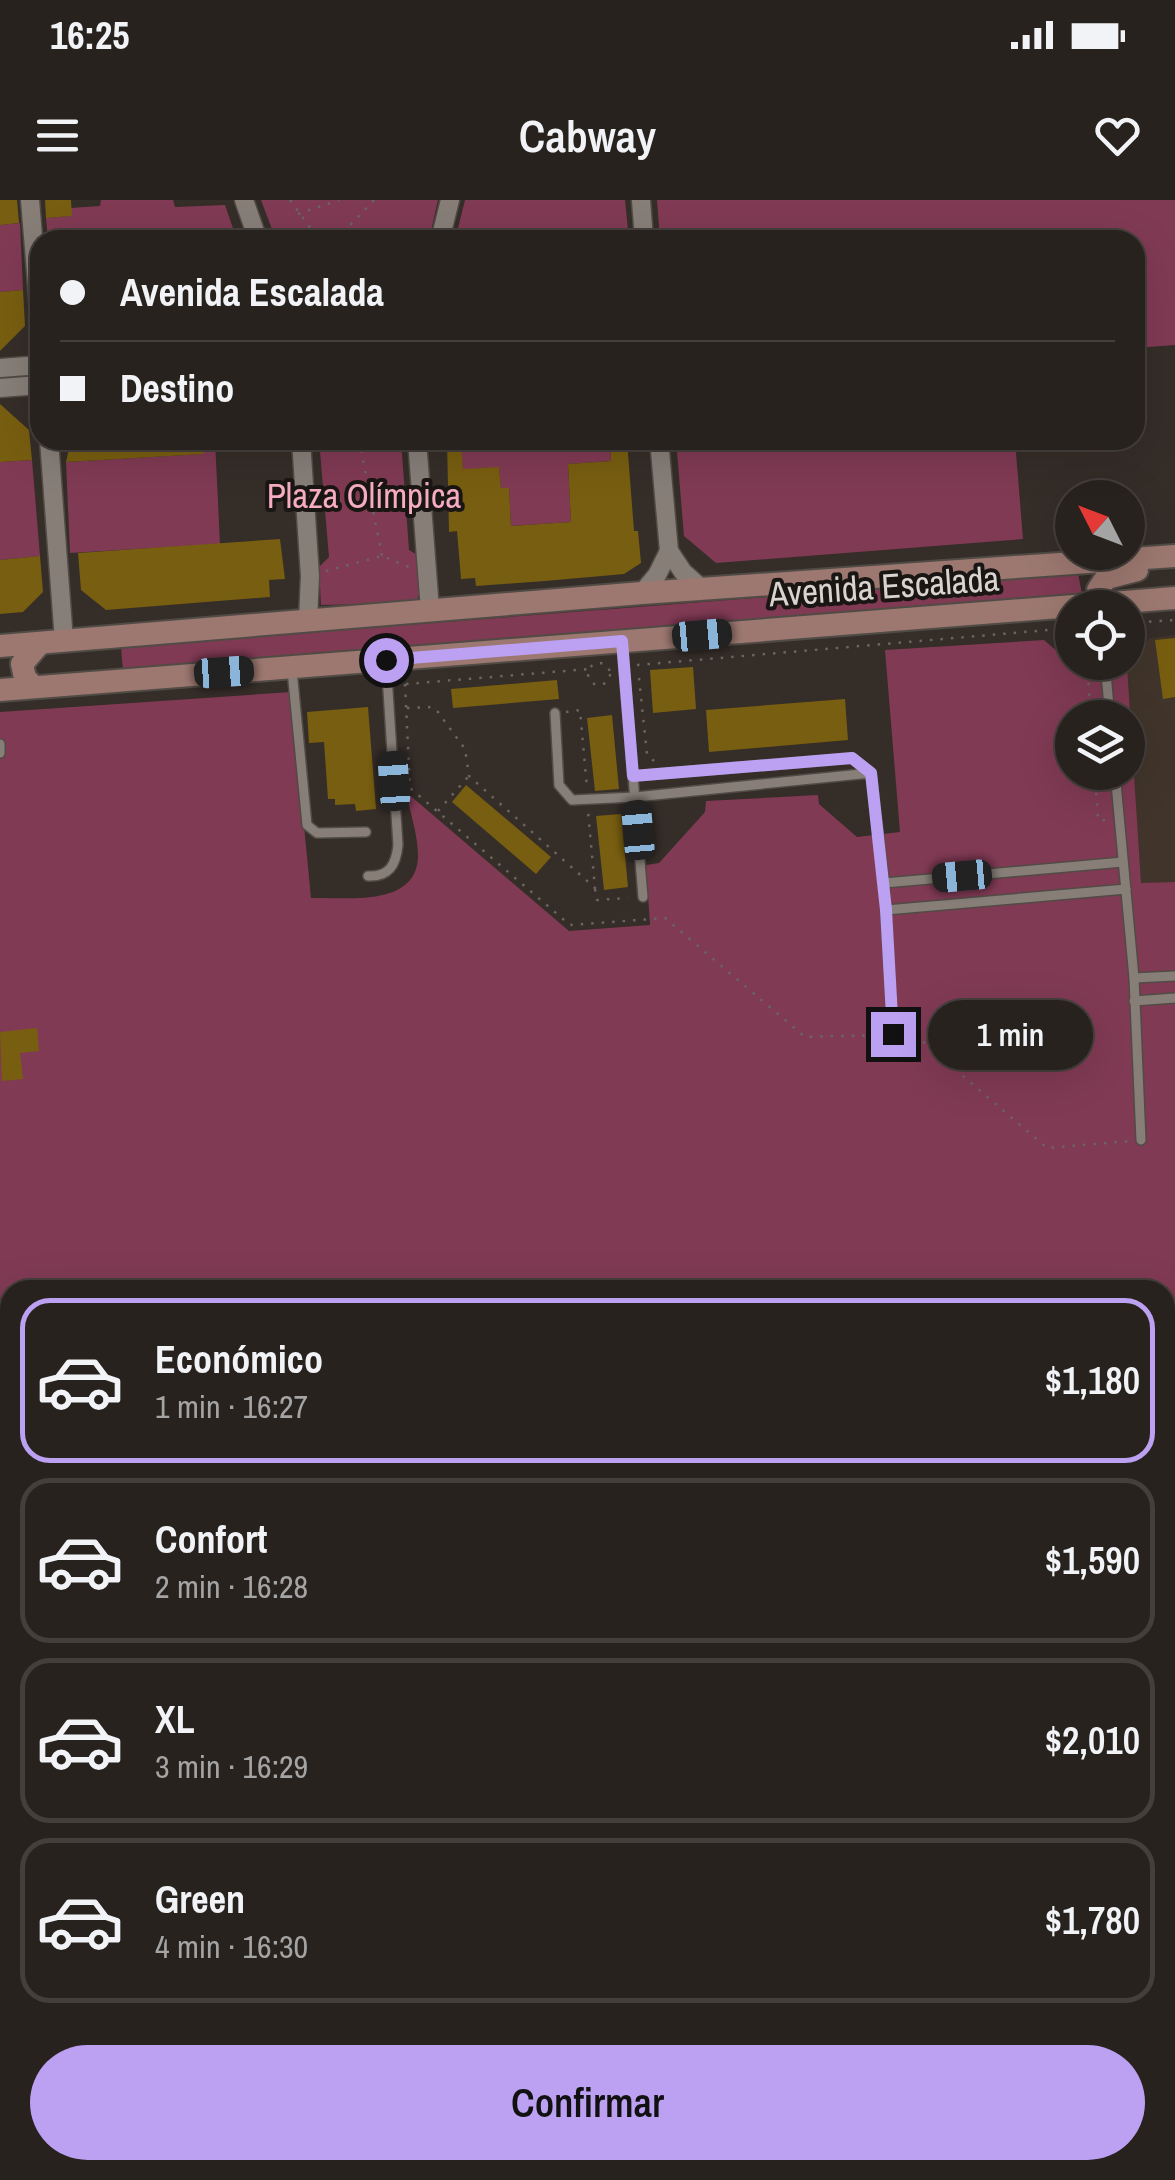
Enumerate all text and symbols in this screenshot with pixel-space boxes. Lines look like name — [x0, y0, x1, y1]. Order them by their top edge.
text: 16:25 — [50, 10, 130, 61]
text: Cabway — [519, 105, 656, 166]
icon: menu — [30, 108, 85, 163]
icon: heart — [1090, 108, 1145, 163]
text: Avenida Escalada — [120, 267, 384, 318]
text: Destino — [120, 363, 234, 414]
park label: Plaza Olímpica — [267, 472, 461, 519]
north arrow — [1055, 480, 1145, 570]
map controls — [1055, 480, 1145, 790]
street label: Avenida Escalada — [766, 555, 1001, 618]
button: locate — [1055, 590, 1145, 680]
car — [671, 617, 733, 653]
route start — [364, 638, 409, 683]
car — [193, 655, 255, 689]
button: layers — [1055, 700, 1145, 790]
car — [377, 750, 411, 812]
car — [620, 799, 656, 861]
car — [931, 858, 993, 894]
callout: 1 min — [928, 999, 1093, 1069]
route end — [871, 1012, 916, 1057]
text: 1 min — [977, 1013, 1044, 1056]
text: Económico — [155, 1334, 323, 1385]
icon: car — [35, 1336, 125, 1426]
text: $1,180 — [1045, 1355, 1140, 1406]
text: 1 min · 16:27 — [155, 1385, 308, 1428]
text: Confort — [155, 1514, 267, 1565]
icon: car — [35, 1516, 125, 1606]
text: $1,590 — [1045, 1535, 1140, 1586]
text: 2 min · 16:28 — [155, 1565, 308, 1608]
text: XL — [155, 1694, 195, 1745]
icon: car — [35, 1696, 125, 1786]
text: $2,010 — [1045, 1715, 1140, 1766]
text: 3 min · 16:29 — [155, 1745, 308, 1788]
text: Green — [155, 1874, 245, 1925]
icon: car — [35, 1876, 125, 1966]
text: $1,780 — [1045, 1895, 1140, 1946]
text: 4 min · 16:30 — [155, 1925, 308, 1968]
button: Confirmar — [30, 2045, 1145, 2160]

